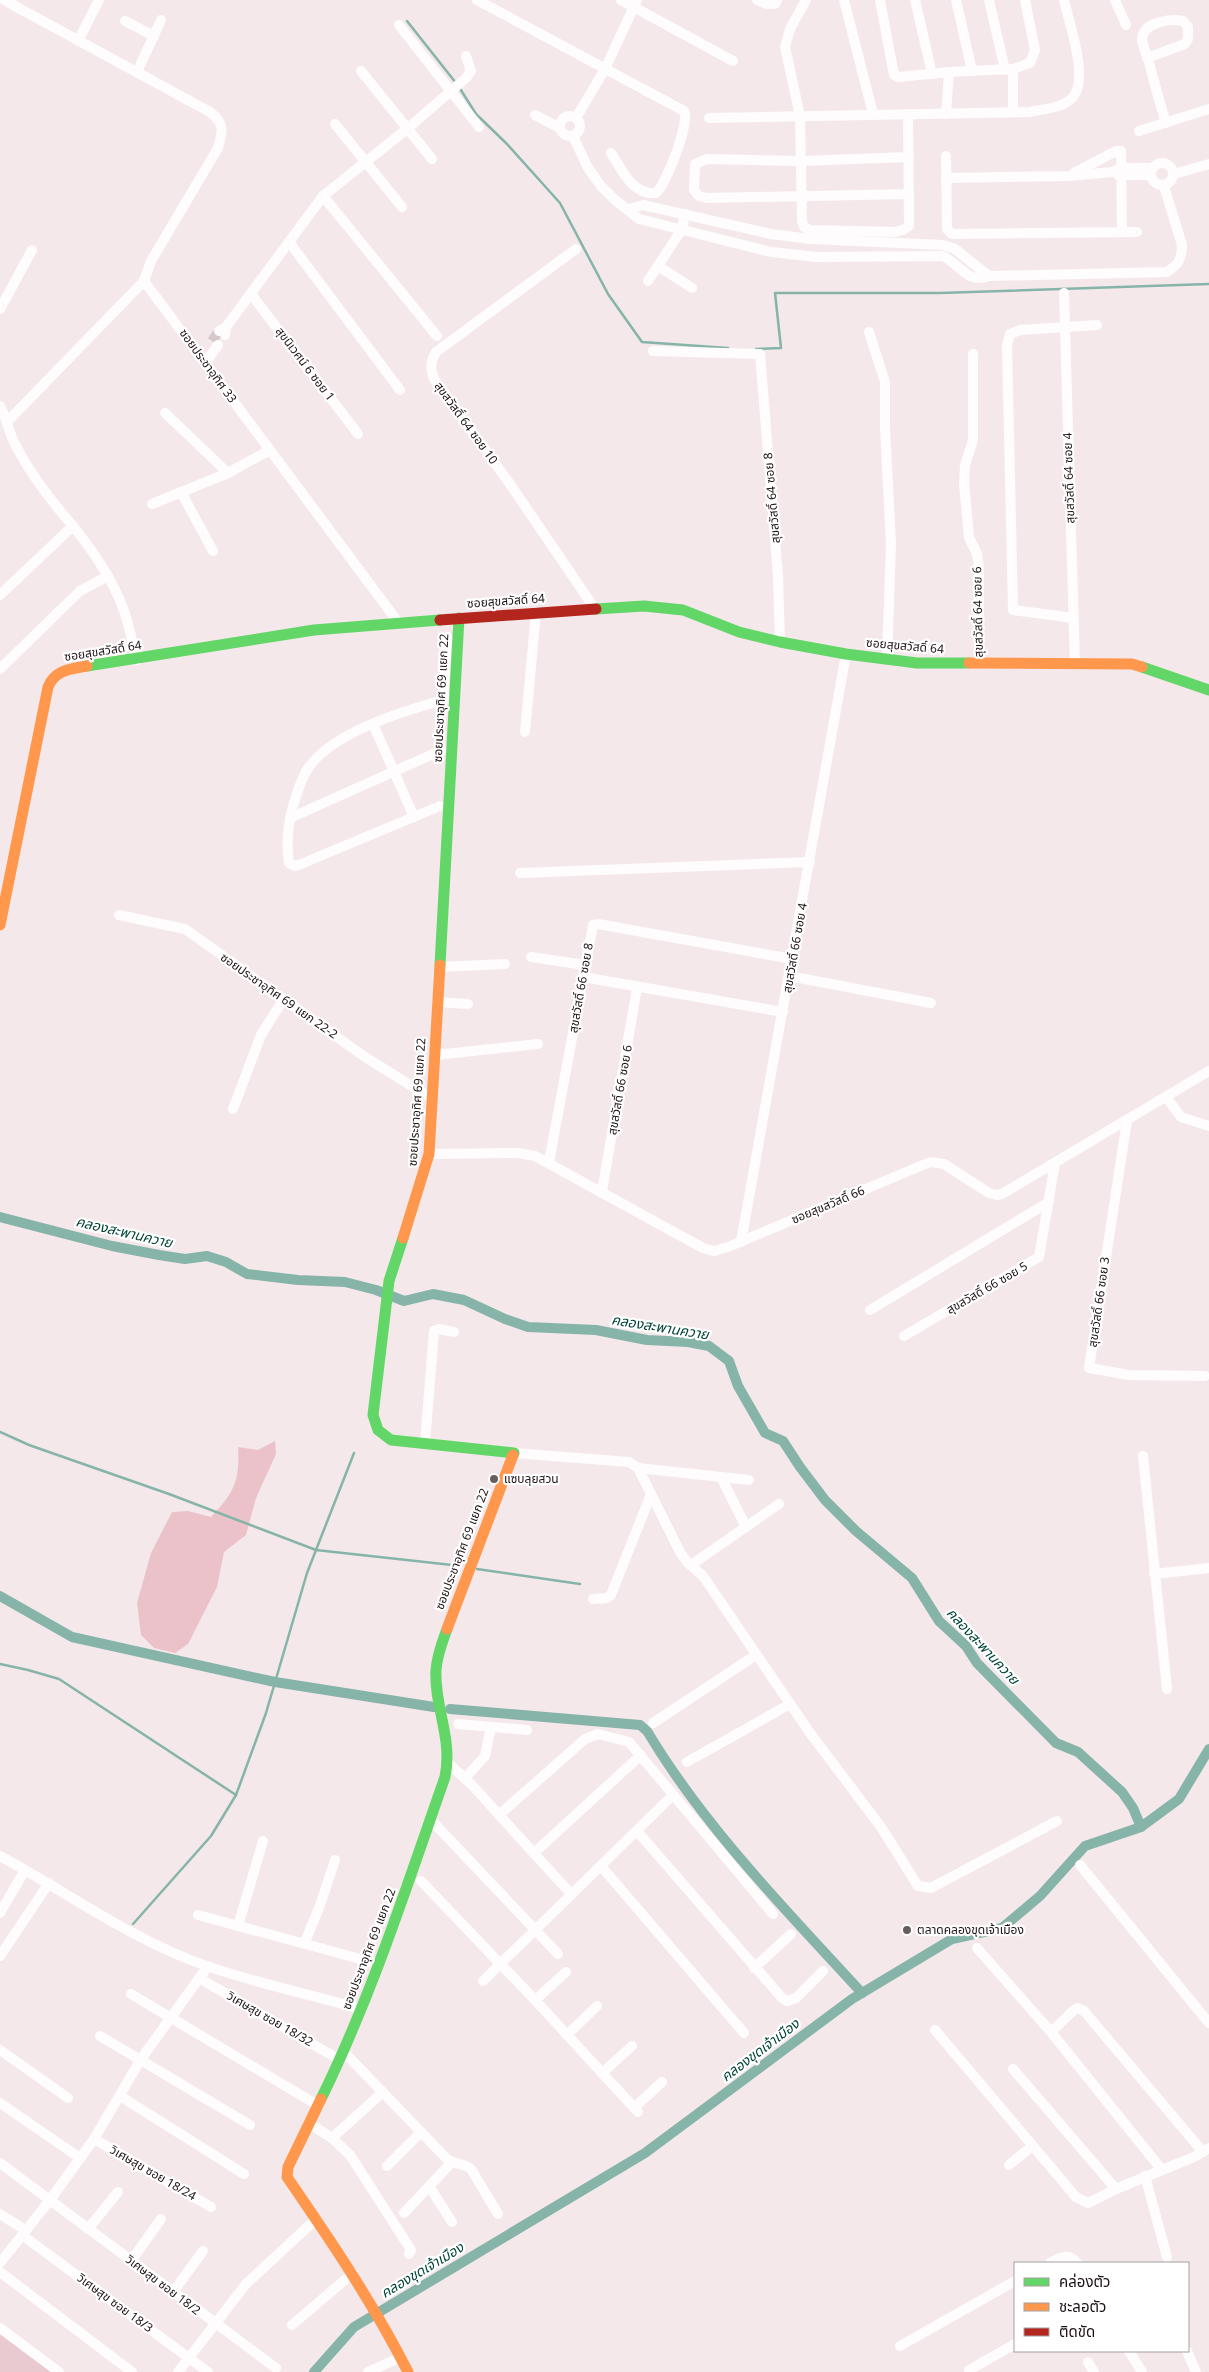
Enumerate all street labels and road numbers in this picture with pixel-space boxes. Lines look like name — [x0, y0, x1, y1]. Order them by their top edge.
street label: สุขนิเวศน์ 6 ซอย 1 — [272, 323, 339, 404]
street label: ซอยประชาอุทิศ 33 — [176, 325, 241, 406]
street label: สุขสวัสดิ์ 64 ซอย 10 — [431, 378, 502, 467]
street label: สุขสวัสดิ์ 64 ซอย 4 — [1058, 432, 1079, 524]
street label: สุขสวัสดิ์ 64 ซอย 8 — [759, 452, 784, 544]
street label: สุขสวัสดิ์ 64 ซอย 6 — [968, 566, 987, 658]
street label: ซอยสุขสวัสดิ์ 64 — [466, 589, 546, 612]
street label: ซอยประชาอุทิศ 69 แยก 22 — [429, 633, 452, 763]
street label: ซอยสุขสวัสดิ์ 64 — [865, 634, 945, 657]
street label: ซอยสุขสวัสดิ์ 64 — [63, 636, 143, 665]
street label: สุขสวัสดิ์ 66 ซอย 4 — [778, 901, 811, 994]
street label: สุขสวัสดิ์ 66 ซอย 8 — [564, 941, 597, 1034]
street label: ซอยประชาอุทิศ 69 แยก 22-2 — [217, 949, 341, 1043]
street label: ซอยประชาอุทิศ 69 แยก 22 — [404, 1037, 429, 1167]
street label: สุขสวัสดิ์ 66 ซอย 6 — [603, 1043, 636, 1136]
street label: ซอยสุขสวัสดิ์ 66 — [789, 1181, 867, 1228]
street label: สุขสวัสดิ์ 66 ซอย 3 — [1084, 1256, 1113, 1348]
street label: สุขสวัสดิ์ 66 ซอย 5 — [943, 1257, 1031, 1318]
street label: ซอยประชาอุทิศ 69 แยก 22 — [431, 1486, 493, 1612]
street label: ซอยประชาอุทิศ 69 แยก 22 — [338, 1886, 400, 2012]
street label: วิเศษสุข ซอย 18/32 — [223, 1987, 317, 2050]
street label: วิเศษสุข ซอย 18/24 — [106, 2141, 200, 2204]
street label: วิเศษสุข ซอย 18/2 — [121, 2250, 204, 2319]
street label: วิเศษสุข ซอย 18/3 — [73, 2269, 157, 2336]

